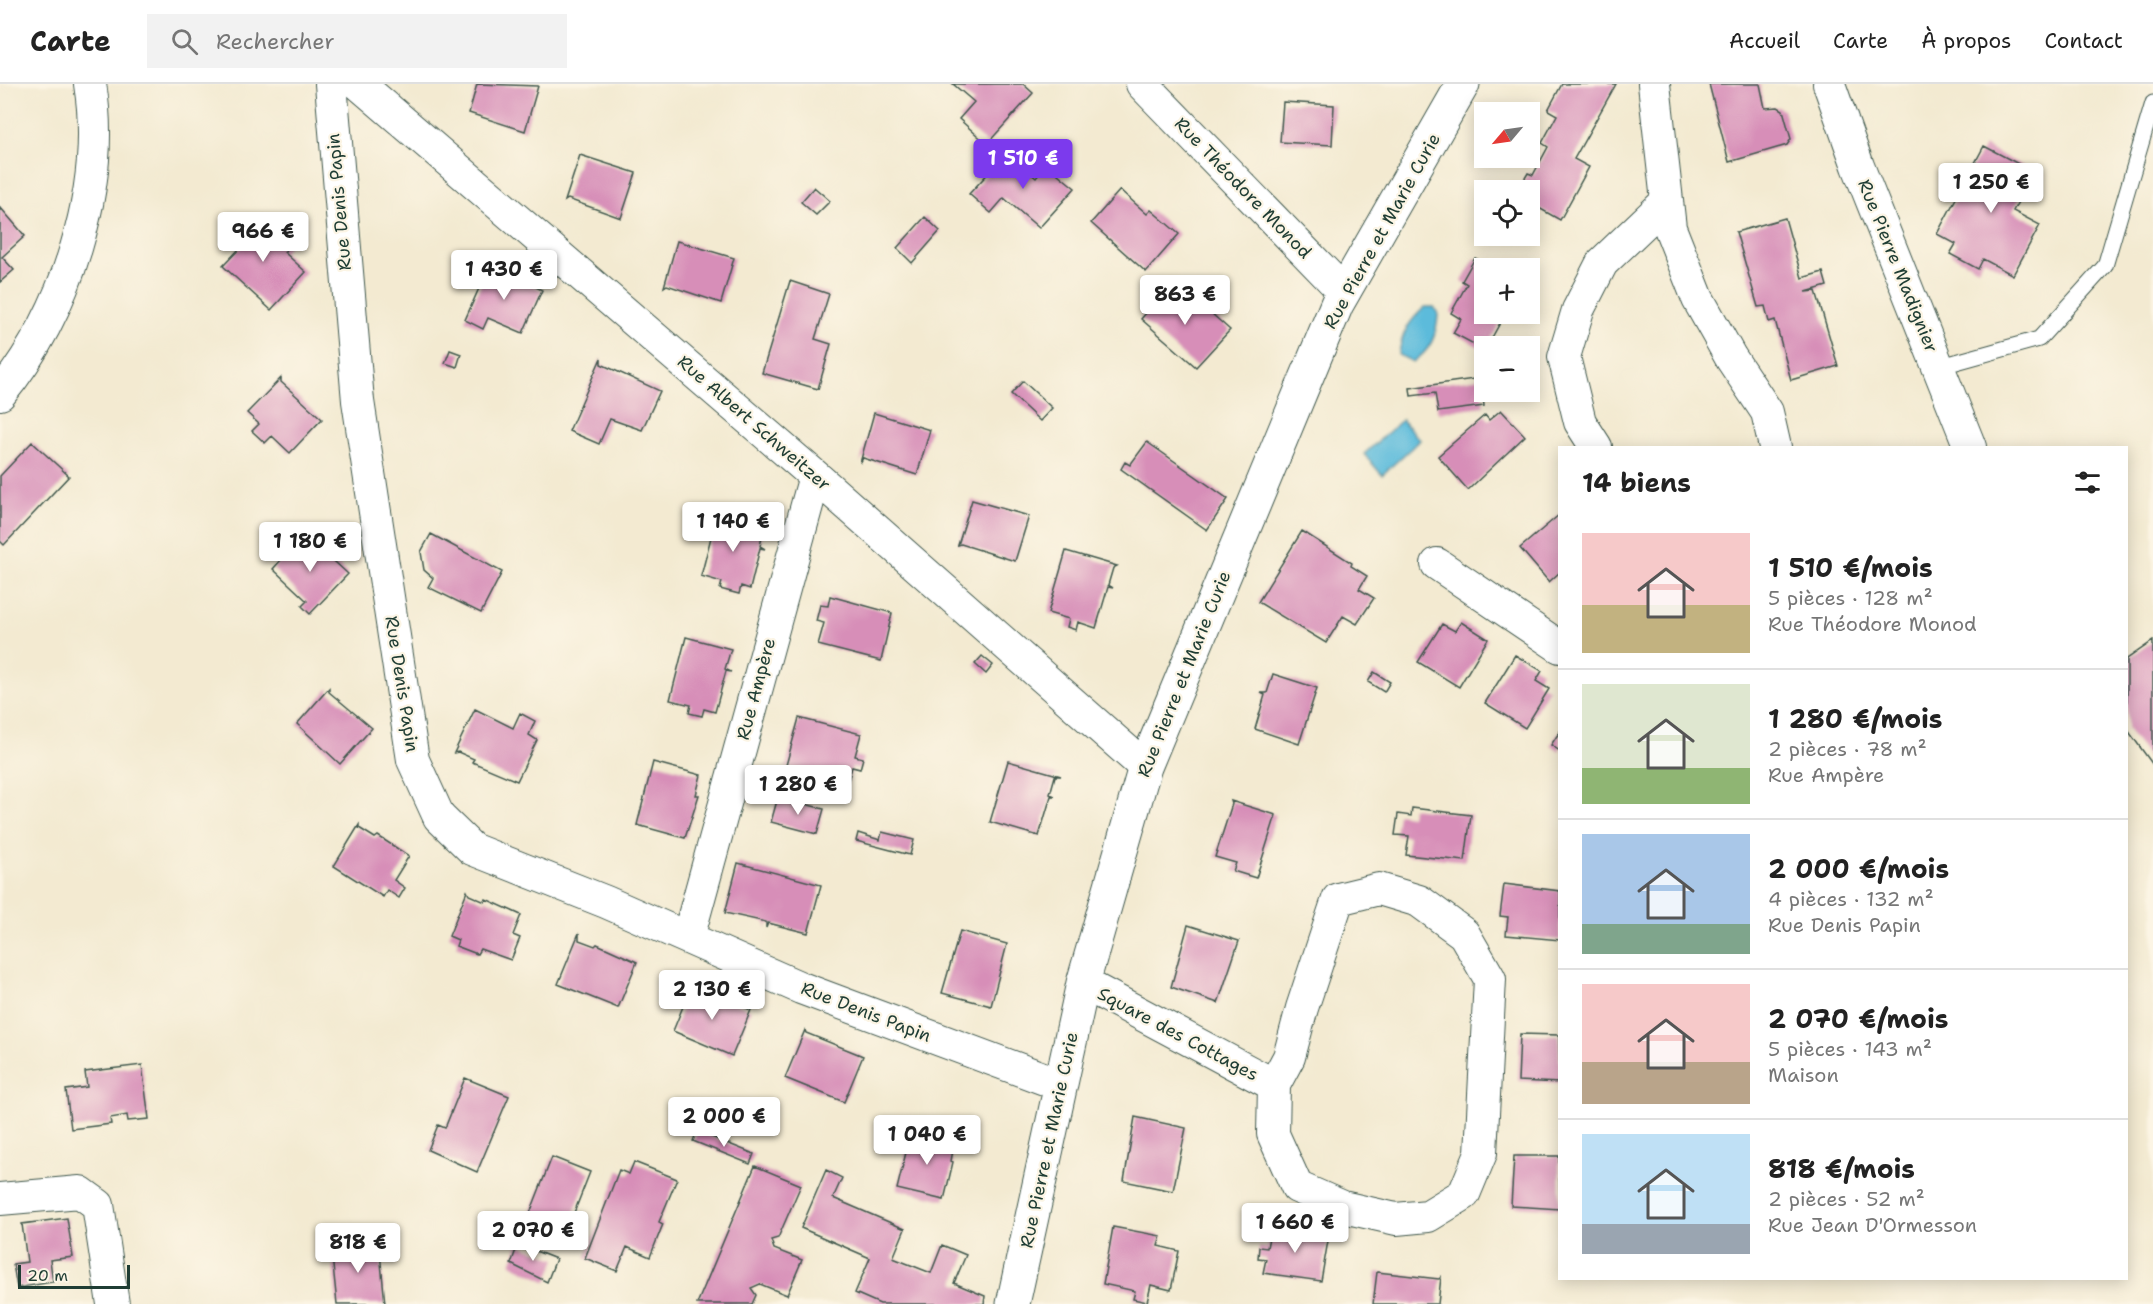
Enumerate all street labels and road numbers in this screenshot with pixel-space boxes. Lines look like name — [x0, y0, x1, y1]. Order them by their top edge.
street label: Rue Théodore Monod — [1169, 112, 1317, 264]
street label: Rue Pierre et Marie Curie — [1318, 129, 1446, 333]
street label: Rue Denis Papin — [321, 132, 357, 272]
street label: Rue Pierre Madignier — [1852, 176, 1944, 356]
street label: Rue Albert Schweitzer — [672, 350, 836, 496]
street label: Rue Pierre et Marie Curie — [1132, 567, 1236, 781]
street label: Rue Denis Papin — [379, 614, 425, 754]
street label: Rue Ampère — [731, 635, 781, 743]
street label: Rue Denis Papin — [798, 976, 934, 1048]
street label: Square des Cottages — [1094, 981, 1262, 1087]
street label: Rue Pierre et Marie Curie — [1014, 1030, 1084, 1250]

